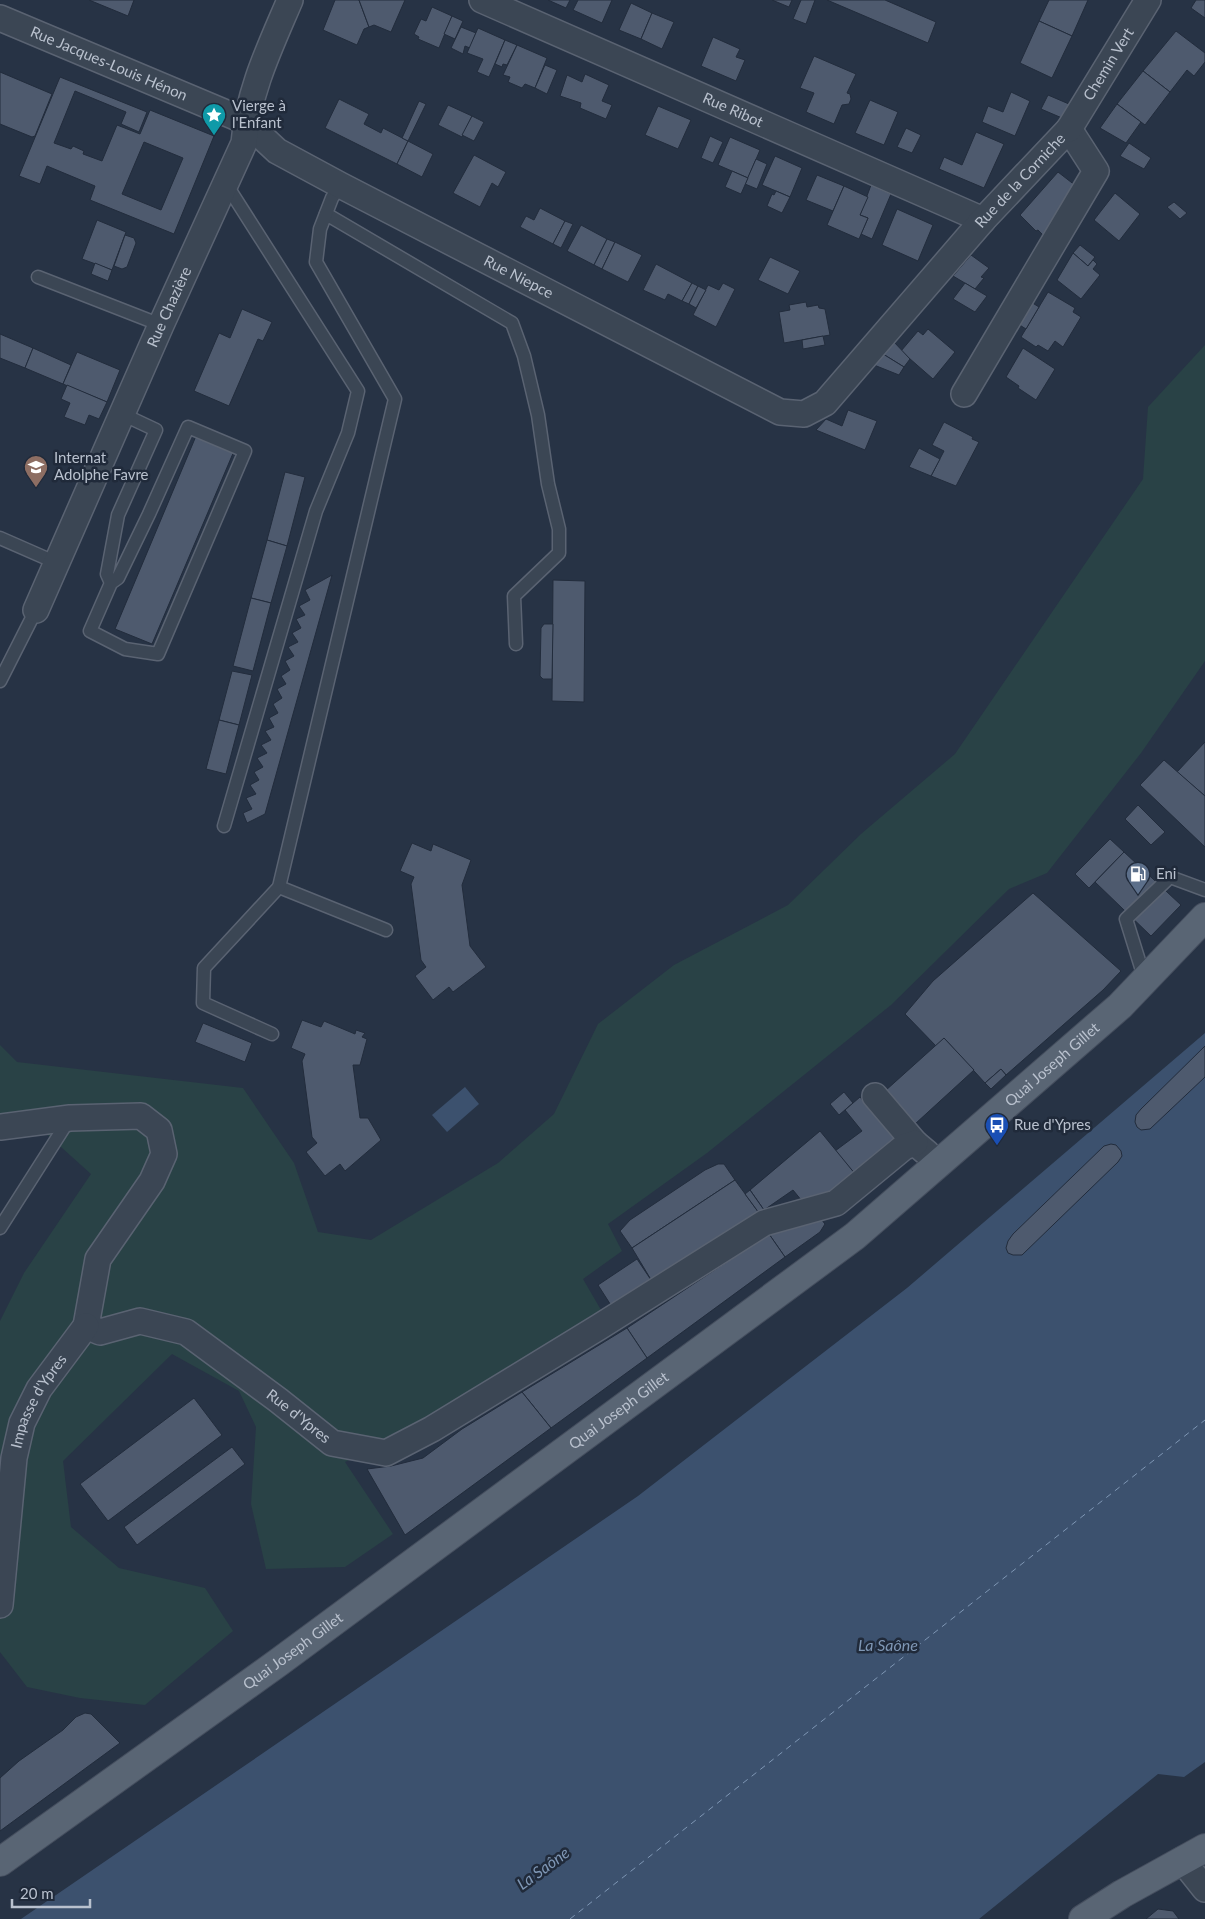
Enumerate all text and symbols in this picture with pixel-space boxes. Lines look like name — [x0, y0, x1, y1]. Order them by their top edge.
street label: Rue Jacques-Louis Hénon — [28, 22, 190, 104]
street label: Chemin Vert — [1079, 24, 1137, 103]
street label: Rue Ribot — [700, 88, 767, 131]
place label: Vierge à l'Enfant — [232, 96, 286, 131]
place icon: Vierge à l'Enfant — [201, 102, 227, 136]
street label: Rue de la Corniche — [970, 129, 1068, 231]
street label: Rue Niepce — [481, 251, 557, 302]
street label: Rue Chazière — [142, 263, 194, 350]
place label: Internat Adolphe Favre — [54, 448, 149, 483]
school or university icon: Internat Adolphe Favre — [23, 454, 49, 488]
fuel station icon: Eni — [1125, 861, 1151, 895]
place label: Eni — [1156, 864, 1176, 882]
street label: Quai Joseph Gillet — [1001, 1018, 1103, 1110]
bus stop icon: Rue d'Ypres — [984, 1112, 1010, 1146]
place label: Rue d'Ypres — [1014, 1115, 1091, 1133]
street label: Impasse d'Ypres — [6, 1350, 70, 1450]
street label: Quai Joseph Gillet — [565, 1367, 672, 1453]
street label: Rue d'Ypres — [263, 1385, 335, 1446]
street label: Quai Joseph Gillet — [239, 1608, 346, 1693]
water label: La Saône — [858, 1635, 918, 1654]
water label: La Saône — [513, 1842, 573, 1893]
scale bar — [12, 1876, 90, 1908]
text: 20 m — [20, 1884, 54, 1902]

